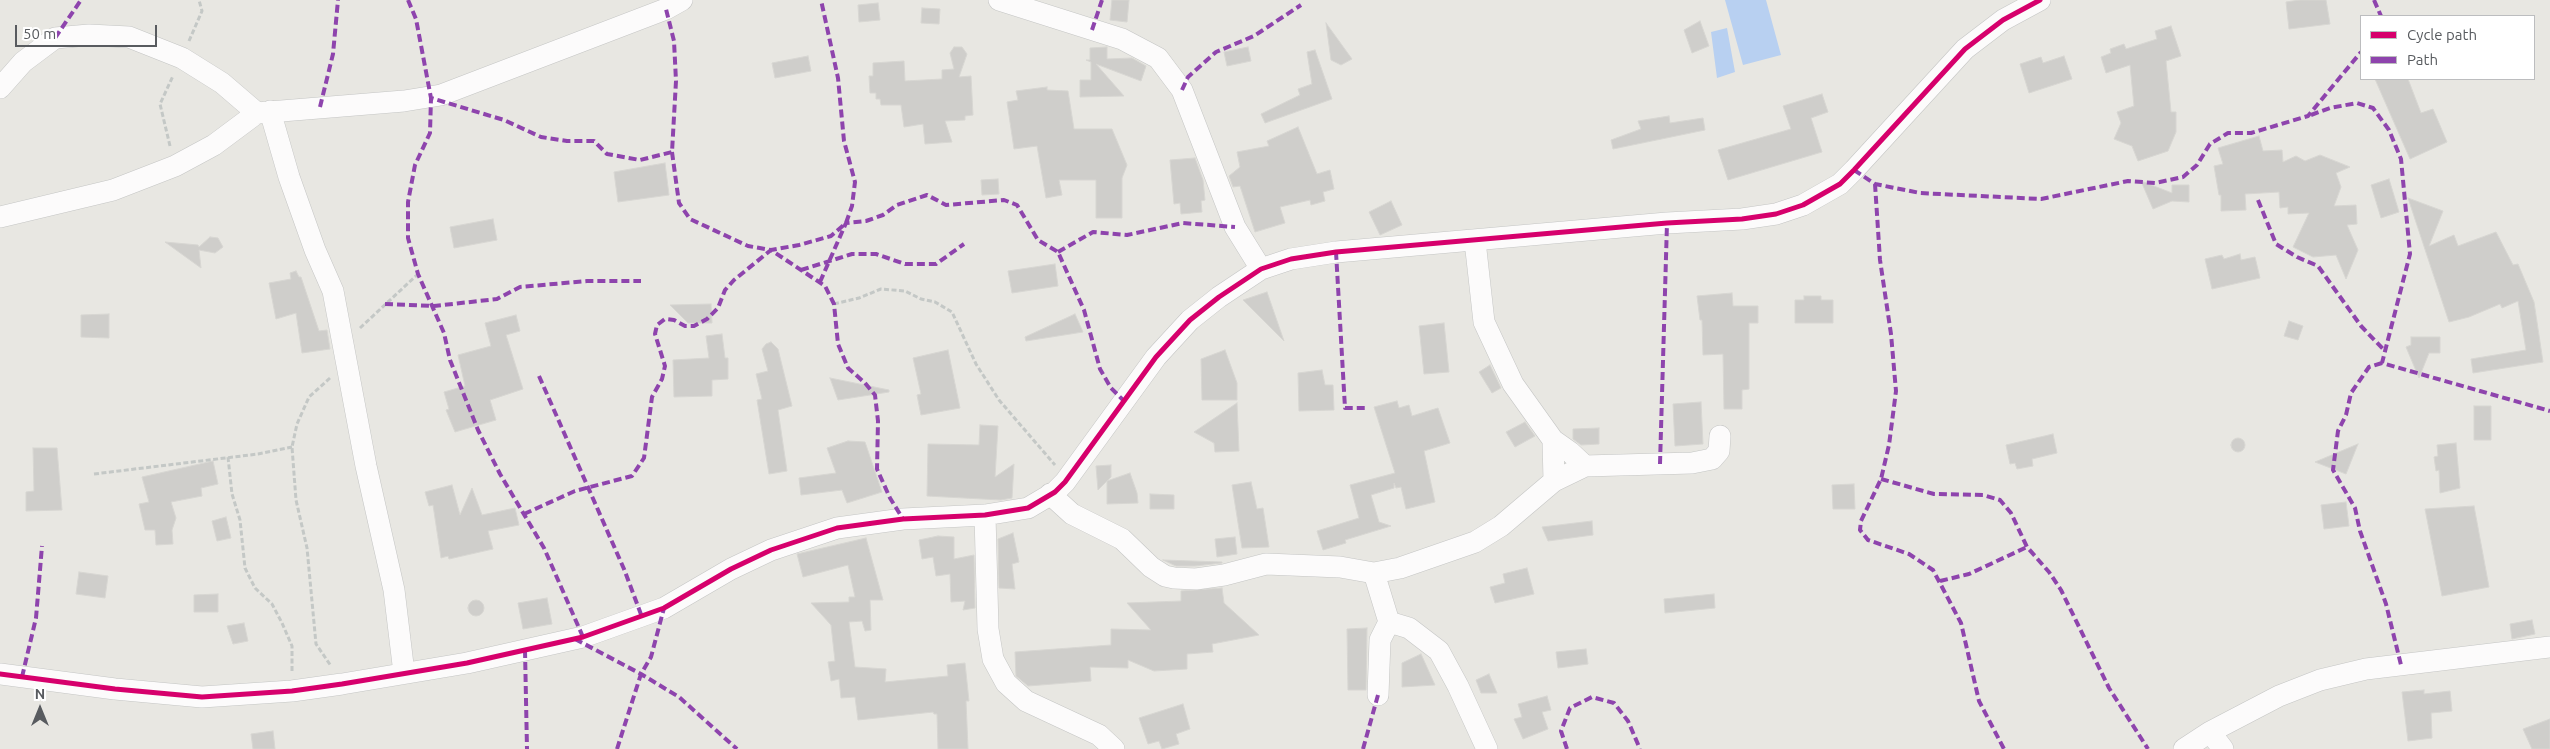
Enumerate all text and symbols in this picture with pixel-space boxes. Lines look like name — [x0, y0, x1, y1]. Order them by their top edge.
scale bar — [18, 15, 160, 47]
legend — [2360, 15, 2535, 80]
text: 50 m — [23, 25, 56, 42]
text: Cycle path — [2407, 26, 2477, 43]
text: Path — [2407, 51, 2438, 68]
north arrow — [15, 684, 65, 734]
text: N — [35, 686, 45, 702]

